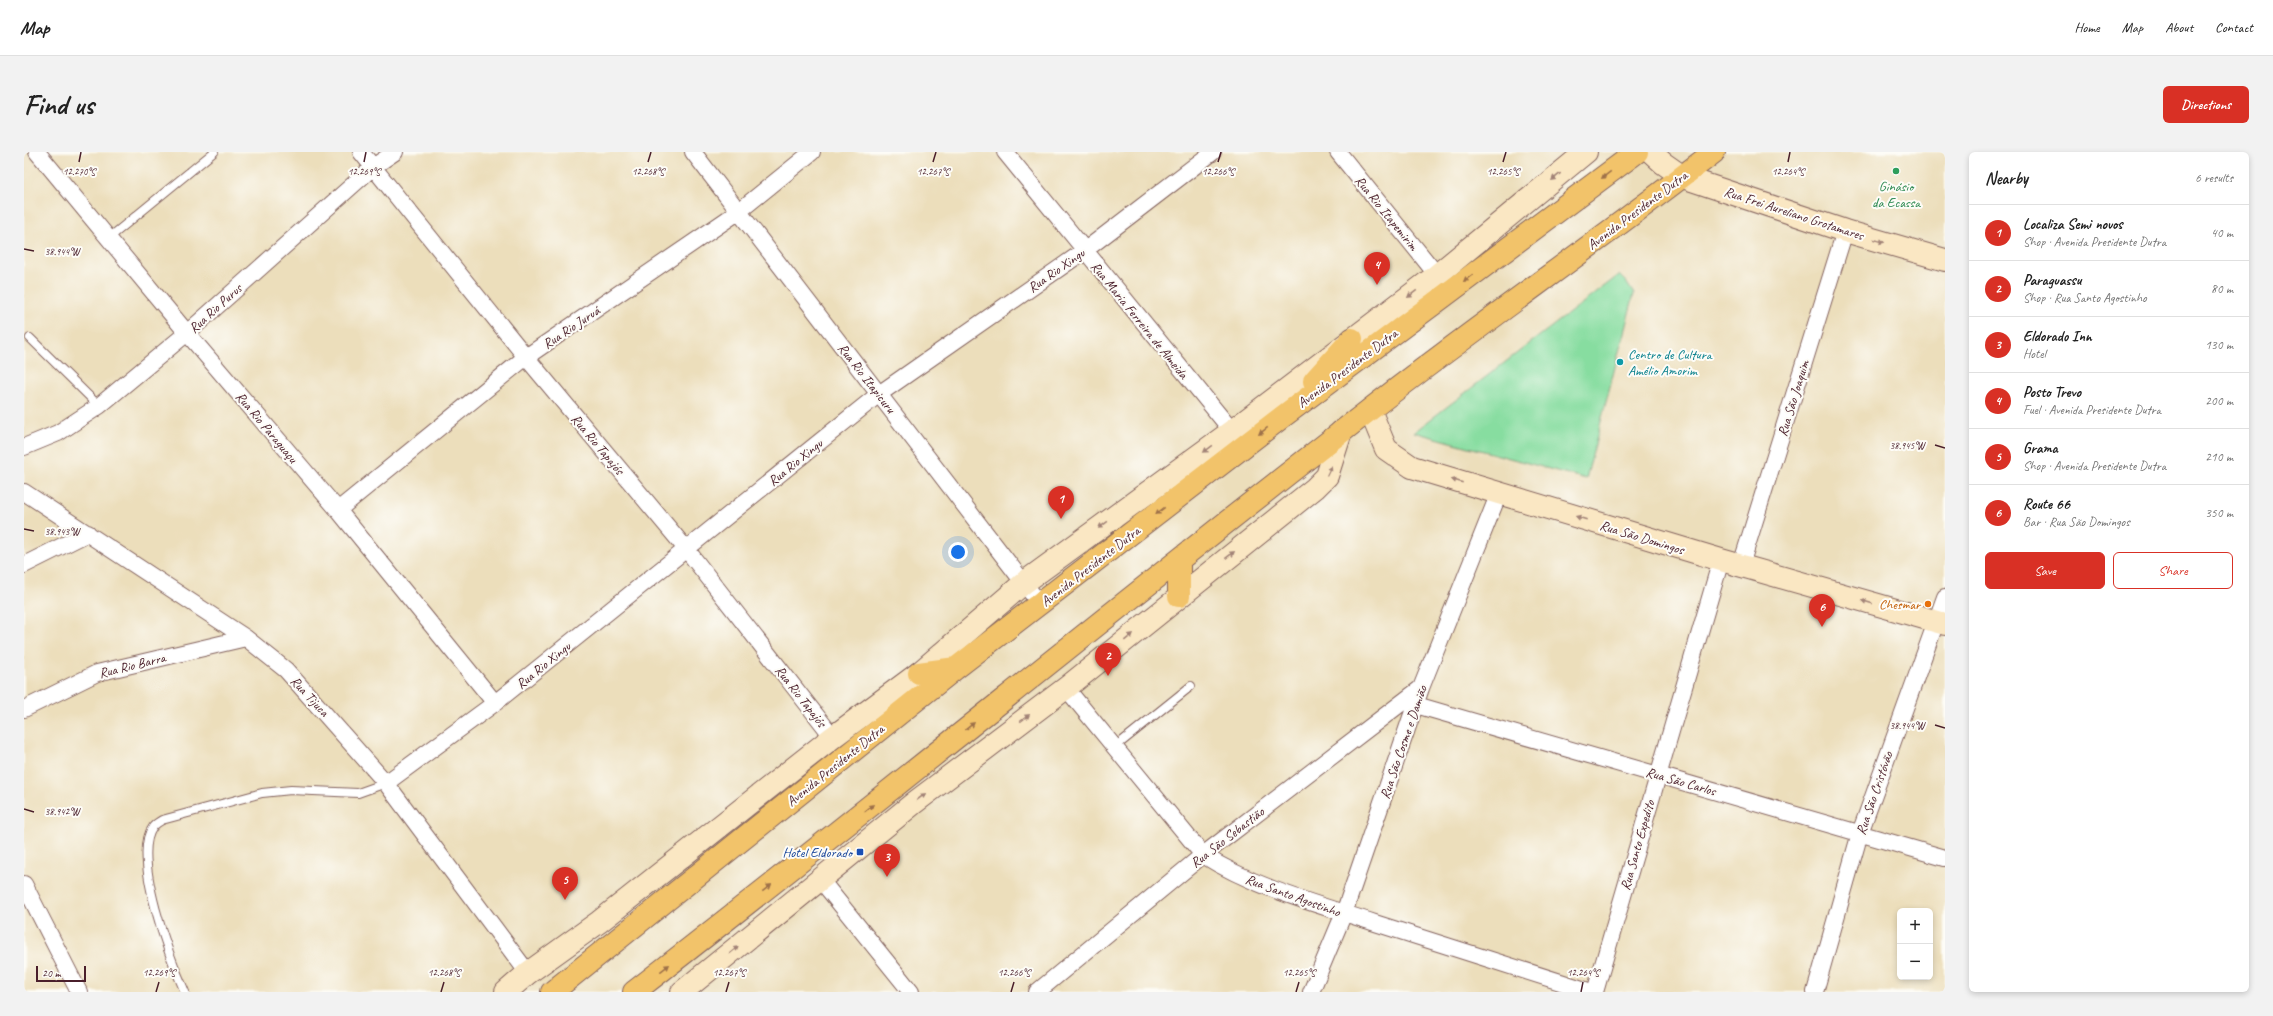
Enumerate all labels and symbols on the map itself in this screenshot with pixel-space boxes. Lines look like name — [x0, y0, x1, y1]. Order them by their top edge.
text: 12.270°S — [63, 165, 97, 178]
text: 12.269°S — [348, 165, 382, 178]
text: 12.268°S — [632, 165, 666, 178]
text: 12.267°S — [917, 165, 951, 178]
text: 12.266°S — [1202, 165, 1236, 178]
text: 12.265°S — [1487, 165, 1521, 178]
text: 12.264°S — [1772, 165, 1806, 178]
marker: Ginásio da Ecassa — [1891, 166, 1901, 176]
street label: Avenida Presidente Dutra — [1584, 167, 1692, 254]
one-way arrow — [1600, 171, 1611, 180]
street label: Rua Rio Itapemirim — [1351, 172, 1423, 255]
one-way arrow — [1551, 172, 1562, 181]
place label: Ginásio da Ecassa — [1872, 178, 1921, 211]
street label: Rua Frei Aureliano Grotamares — [1722, 183, 1867, 244]
one-way arrow — [1874, 238, 1886, 244]
street label: Rua Rio Xingu — [1025, 244, 1089, 296]
text: 38.944°W — [45, 245, 81, 258]
pin: 4 — [1364, 252, 1390, 285]
street label: Rua Maria Ferreira de Almeida — [1087, 258, 1193, 383]
one-way arrow — [1463, 274, 1473, 282]
street label: Rua Rio Purus — [185, 279, 246, 337]
one-way arrow — [1406, 290, 1417, 298]
street label: Rua Rio Juruá — [540, 301, 605, 353]
street label: Avenida Presidente Dutra — [1294, 325, 1402, 412]
street label: Rua Rio Itapicuru — [834, 340, 900, 417]
place label: Centro de Cultura Amélio Amorim — [1628, 346, 1713, 379]
marker: Centro de Cultura Amélio Amorim — [1615, 357, 1625, 367]
street label: Rua São Joaquim — [1774, 357, 1814, 438]
street label: Rua Rio Paraguaçu — [232, 388, 302, 467]
street label: Rua Rio Tapajós — [568, 411, 629, 479]
one-way arrow — [1257, 427, 1268, 436]
street label: Rua Rio Xingu — [764, 435, 827, 490]
text: 38.945°W — [1890, 439, 1926, 452]
one-way arrow — [1203, 445, 1213, 453]
one-way arrow — [1325, 465, 1332, 477]
one-way arrow — [1450, 478, 1462, 484]
pin: 1 — [1048, 486, 1074, 519]
one-way arrow — [1155, 507, 1166, 516]
one-way arrow — [1575, 515, 1587, 521]
street label: Rua São Domingos — [1598, 517, 1687, 559]
one-way arrow — [1097, 521, 1108, 529]
street label: Avenida Presidente Dutra — [1037, 522, 1144, 610]
text: 38.943°W — [45, 525, 81, 538]
your location — [948, 542, 968, 562]
one-way arrow — [1224, 550, 1235, 559]
pin: 6 — [1809, 594, 1835, 627]
place label: Chesmar — [1879, 596, 1922, 613]
one-way arrow — [1861, 599, 1873, 605]
marker: Chesmar — [1923, 599, 1933, 609]
one-way arrow — [1123, 632, 1134, 641]
street label: Rua Rio Xingu — [512, 638, 575, 693]
pin: 2 — [1095, 643, 1121, 676]
street label: Rua Rio Barra — [97, 649, 168, 682]
street label: Rua Rio Tapajós — [771, 662, 831, 731]
street label: Rua Tijuca — [287, 673, 333, 721]
street label: Rua São Cosme e Damião — [1376, 682, 1431, 801]
one-way arrow — [1020, 715, 1030, 723]
text: 38.944°W — [1890, 719, 1926, 732]
street label: Avenida Presidente Dutra — [783, 720, 889, 810]
one-way arrow — [965, 722, 976, 730]
street label: Rua São Cristóvão — [1852, 748, 1897, 837]
street label: Rua São Carlos — [1644, 763, 1719, 800]
one-way arrow — [916, 793, 927, 801]
street label: Rua Santo Expedito — [1617, 797, 1659, 892]
one-way arrow — [864, 803, 875, 812]
street label: Rua São Sebastião — [1187, 803, 1268, 871]
text: 38.942°W — [45, 805, 81, 818]
place label: Hotel Eldorado — [782, 844, 854, 861]
pin: 3 — [874, 844, 900, 877]
marker: Hotel Eldorado — [855, 847, 865, 857]
pin: 5 — [552, 867, 578, 900]
street label: Rua Santo Agostinho — [1243, 870, 1344, 921]
one-way arrow — [762, 884, 773, 893]
one-way arrow — [728, 946, 739, 954]
scale bar — [36, 964, 86, 983]
one-way arrow — [659, 964, 670, 972]
text: 12.269°S — [143, 966, 177, 979]
text: 12.268°S — [428, 966, 462, 979]
text: 12.267°S — [713, 966, 747, 979]
text: 12.266°S — [998, 966, 1032, 979]
text: 12.265°S — [1283, 966, 1317, 979]
text: 12.264°S — [1567, 966, 1601, 979]

